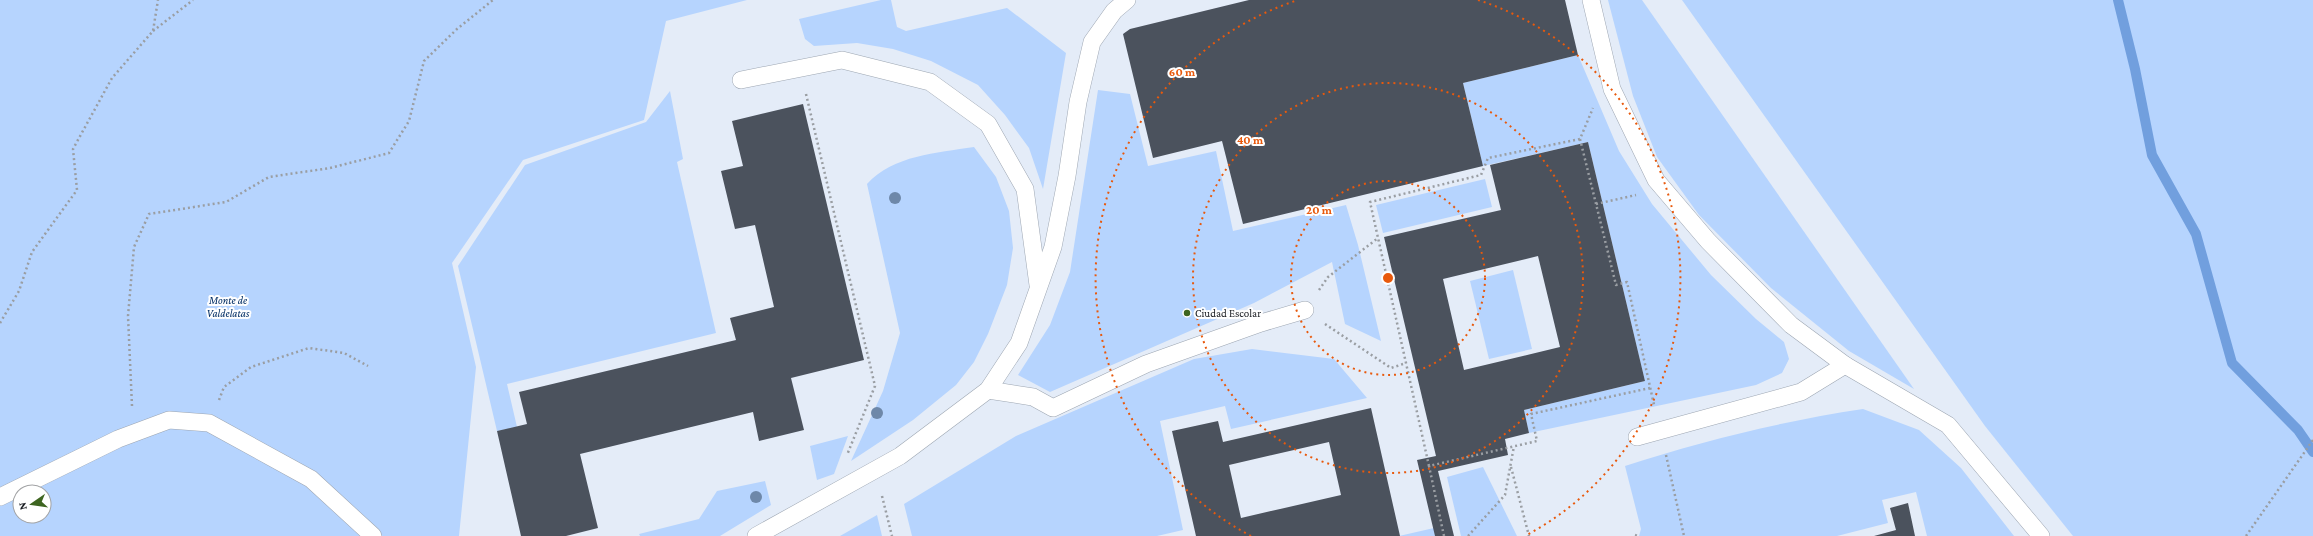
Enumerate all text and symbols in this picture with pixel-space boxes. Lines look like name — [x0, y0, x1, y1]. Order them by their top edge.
text: 60 m — [1169, 65, 1196, 79]
text: 40 m — [1237, 133, 1264, 147]
text: 20 m — [1306, 203, 1333, 217]
centre of rings — [1381, 271, 1395, 285]
park label: Monte de Valdelatas — [207, 294, 250, 319]
place label: Ciudad Escolar — [1195, 307, 1261, 319]
marker: Ciudad Escolar — [1182, 308, 1192, 318]
north arrow — [12, 484, 52, 524]
text: N — [15, 501, 29, 511]

